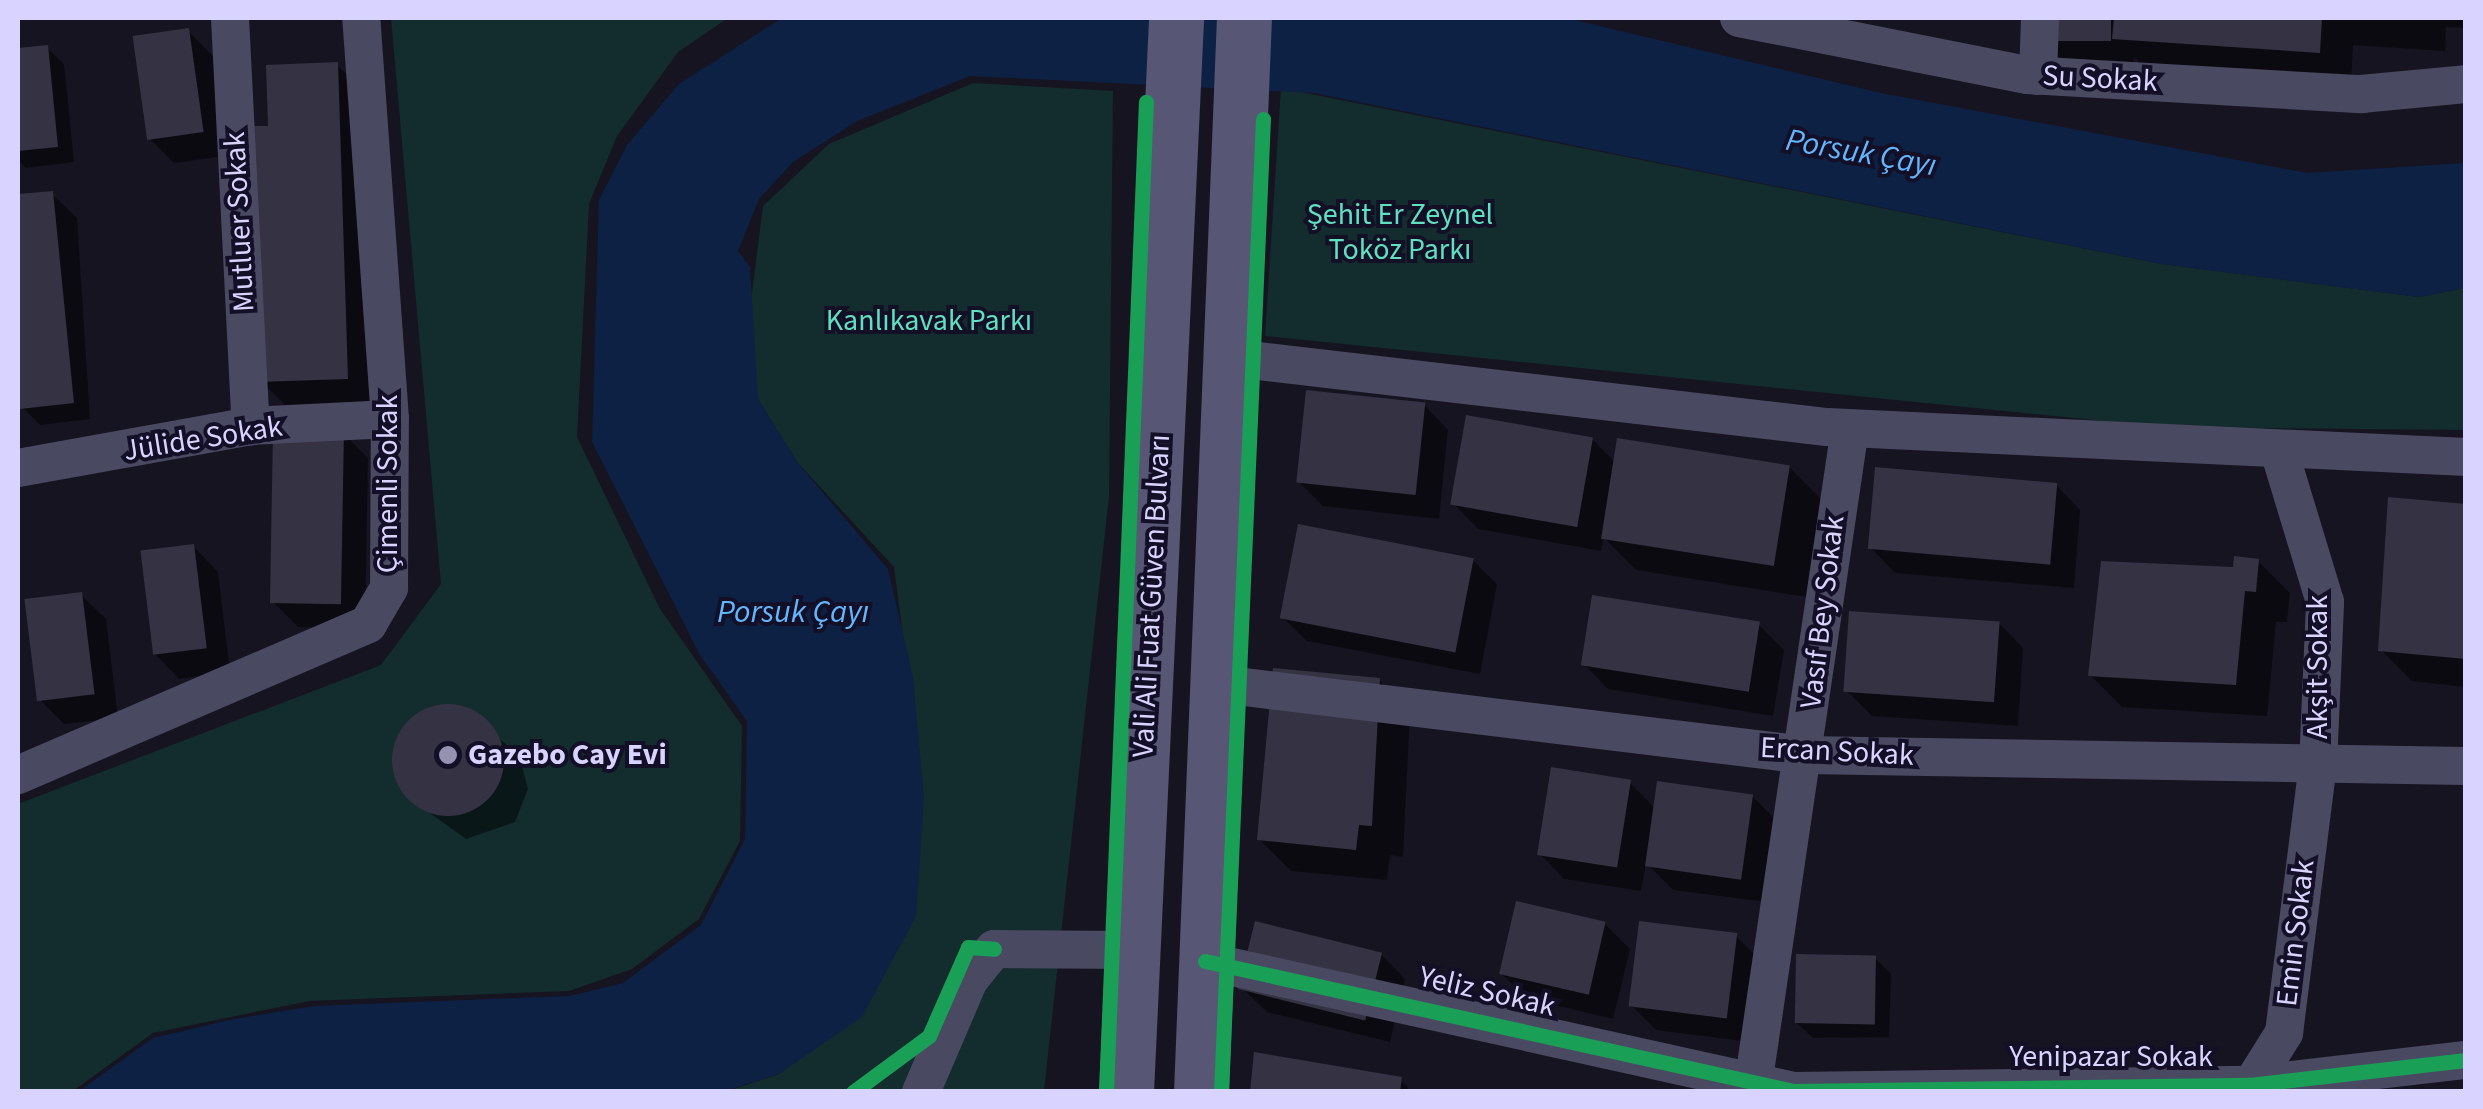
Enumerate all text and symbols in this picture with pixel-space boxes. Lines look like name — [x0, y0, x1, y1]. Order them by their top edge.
street label: Su Sokak — [2042, 58, 2158, 100]
water label: Porsuk Çayı — [1783, 121, 1939, 185]
street label: Mutluer Sokak — [217, 131, 263, 313]
park label: Şehit Er Zeynel Toköz Parkı — [1307, 197, 1493, 268]
park label: Kanlıkavak Parkı — [826, 303, 1032, 339]
street label: Çimenli Sokak — [370, 395, 406, 573]
street label: Jülide Sokak — [121, 409, 285, 469]
street label: Vali Ali Fuat Güven Bulvarı — [1126, 433, 1178, 759]
street label: Vasıf Bey Sokak — [1793, 513, 1853, 711]
water label: Porsuk Çayı — [717, 593, 869, 631]
street label: Akşit Sokak — [2300, 595, 2336, 739]
street label: Ercan Sokak — [1759, 730, 1915, 774]
place label: Gazebo Cay Evi — [468, 737, 667, 773]
marker: Gazebo Cay Evi — [437, 744, 459, 766]
street label: Emin Sokak — [2269, 858, 2323, 1008]
street label: Yeliz Sokak — [1415, 959, 1559, 1025]
street label: Yenipazar Sokak — [2009, 1039, 2213, 1075]

